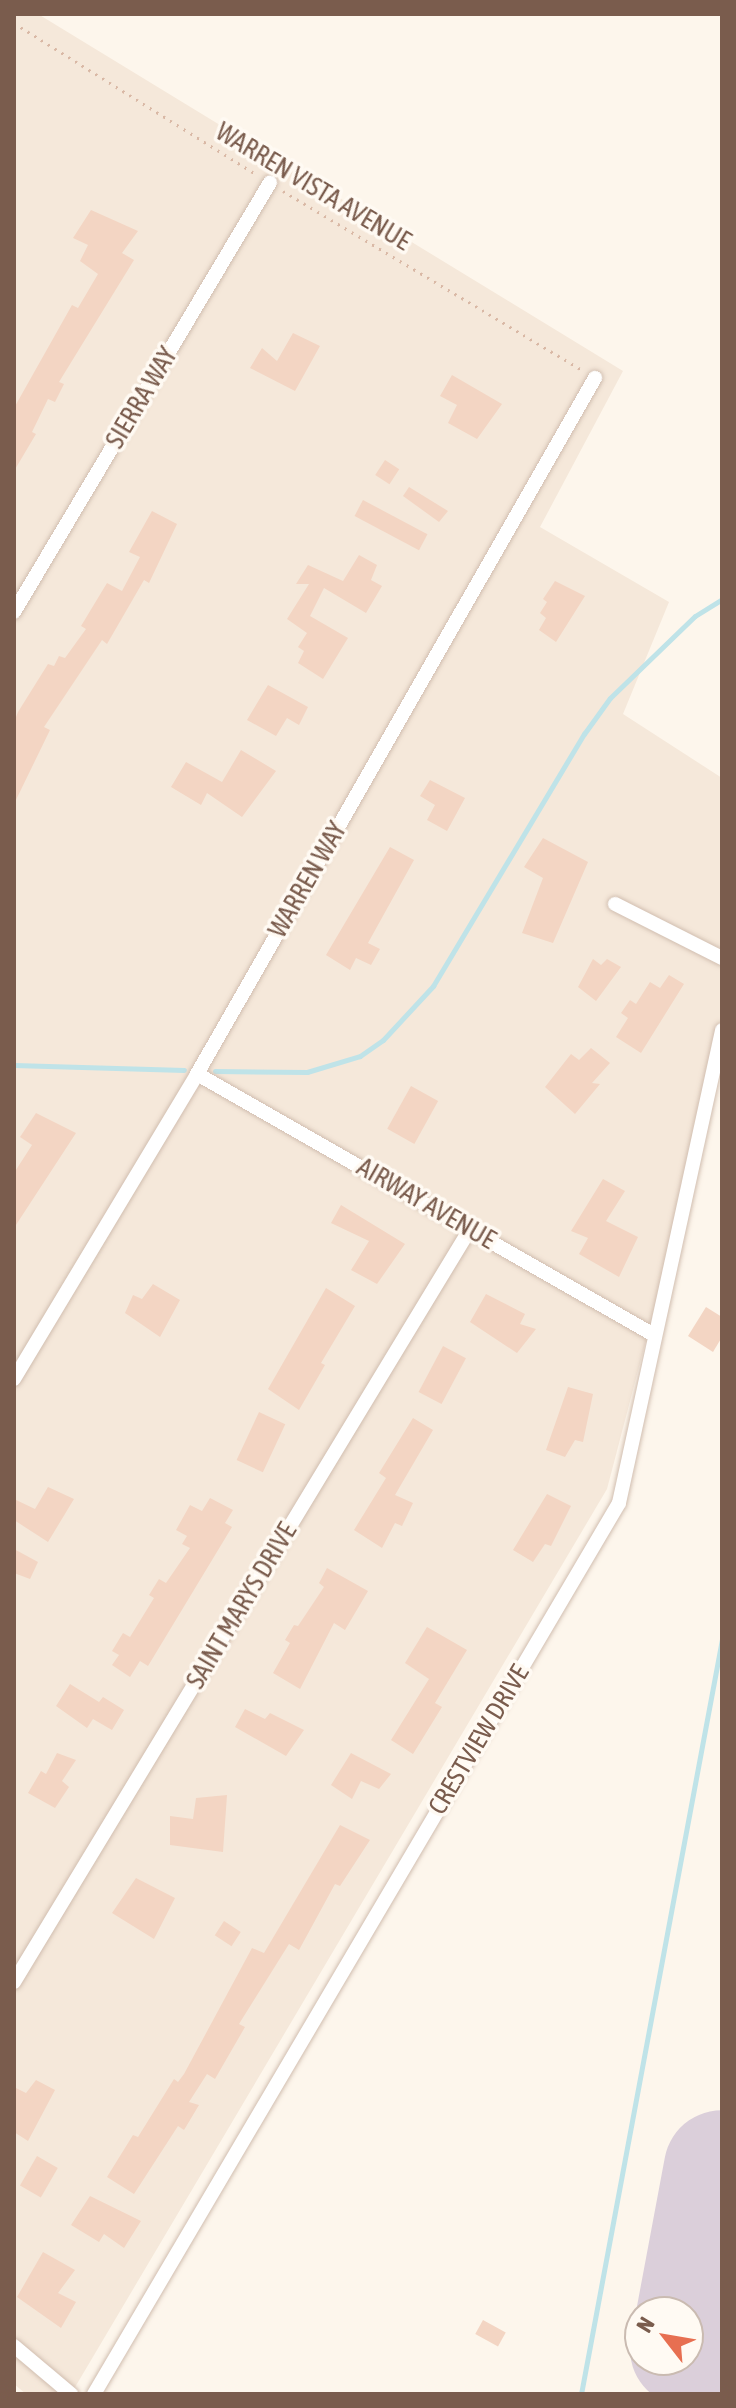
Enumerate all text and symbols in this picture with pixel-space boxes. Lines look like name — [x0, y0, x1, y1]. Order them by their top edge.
street label: WARREN VISTA AVENUE — [210, 117, 416, 257]
street label: SIERRA WAY — [100, 342, 184, 454]
street label: WARREN WAY — [262, 817, 354, 943]
street label: AIRWAY AVENUE — [351, 1152, 501, 1256]
street label: SAINT MARYS DRIVE — [180, 1518, 304, 1694]
street label: CRESTVIEW DRIVE — [422, 1660, 536, 1820]
north arrow — [624, 2296, 704, 2376]
text: N — [631, 2312, 660, 2337]

